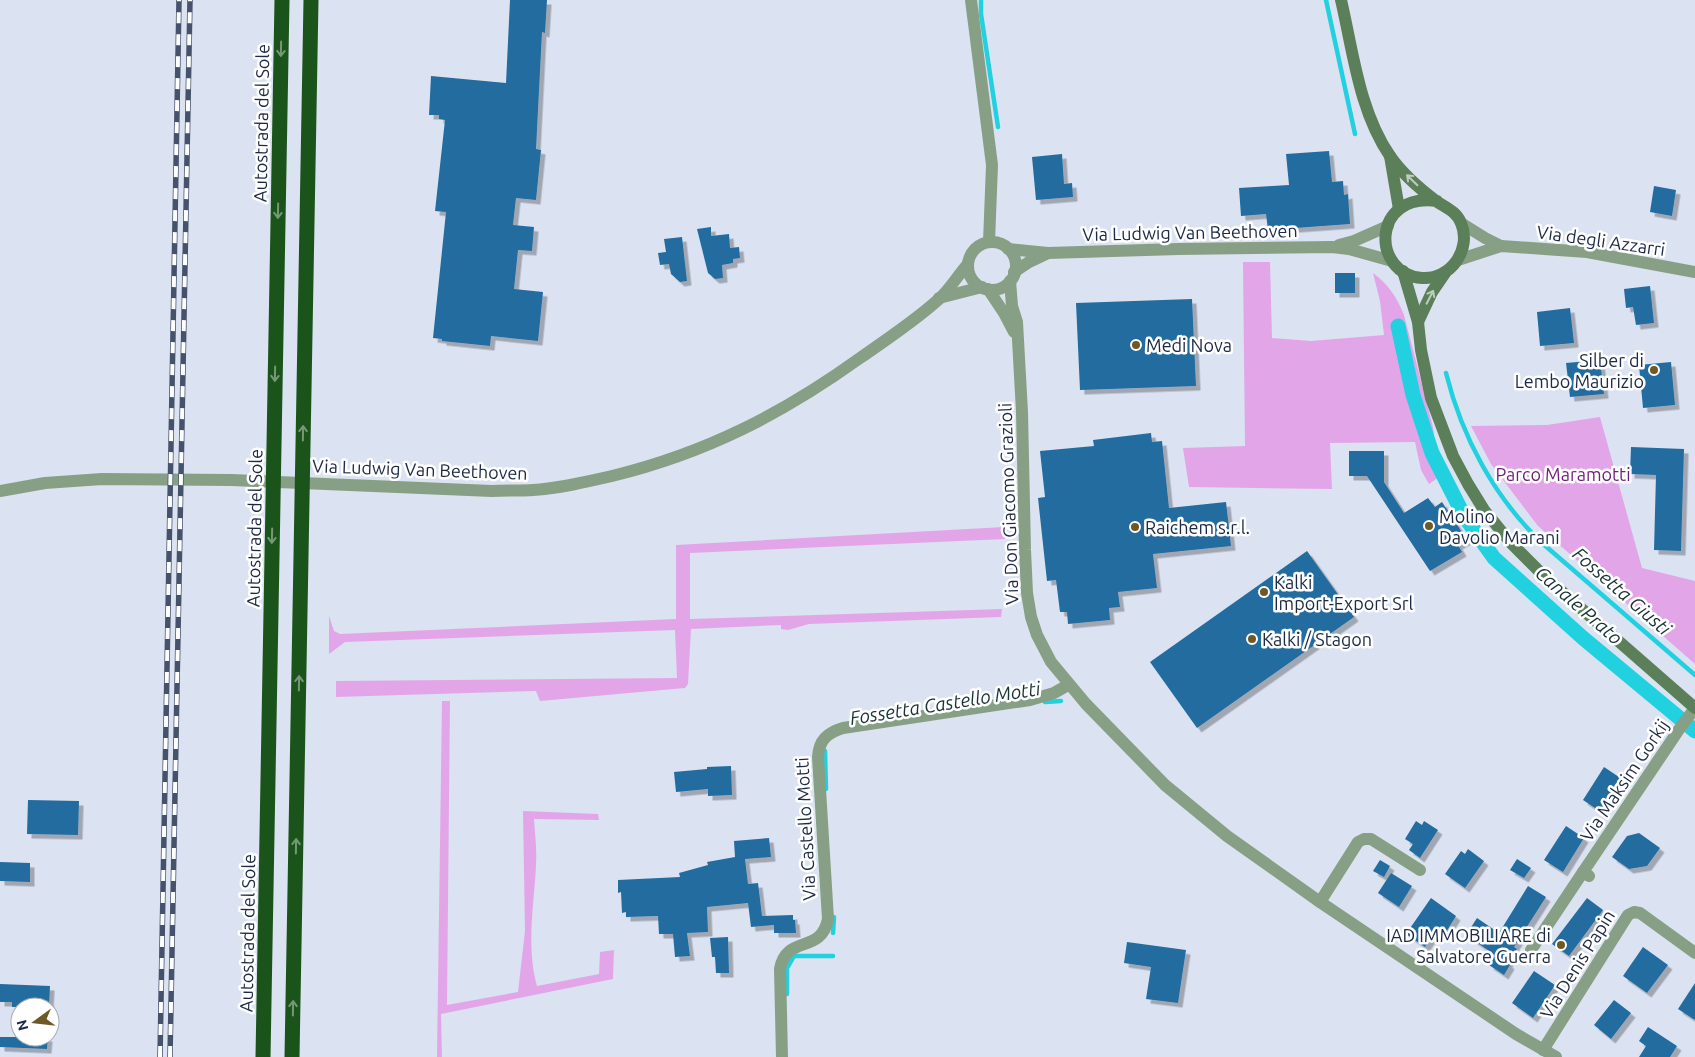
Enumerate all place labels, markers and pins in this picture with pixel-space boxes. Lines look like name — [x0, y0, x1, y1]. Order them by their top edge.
place label: Medi Nova — [1146, 335, 1232, 355]
marker: Medi Nova — [1130, 339, 1142, 351]
place label: Silber di Lembo Maurizio — [1515, 350, 1644, 391]
marker: Silber di Lembo Maurizio — [1648, 364, 1660, 376]
place label: Molino Davolio Marani — [1439, 506, 1560, 547]
place label: Raichem s.r.l. — [1145, 517, 1250, 537]
marker: Molino Davolio Marani — [1423, 520, 1435, 532]
marker: Raichem s.r.l. — [1129, 521, 1141, 533]
place label: Kalki Import-Export Srl — [1274, 572, 1414, 613]
marker: Kalki Import-Export Srl — [1258, 586, 1270, 598]
place label: Kalki / Stagon — [1262, 629, 1372, 649]
marker: Kalki / Stagon — [1246, 633, 1258, 645]
place label: IAD IMMOBILIARE di Salvatore Guerra — [1386, 925, 1551, 966]
marker: IAD IMMOBILIARE di Salvatore Guerra — [1555, 939, 1567, 951]

